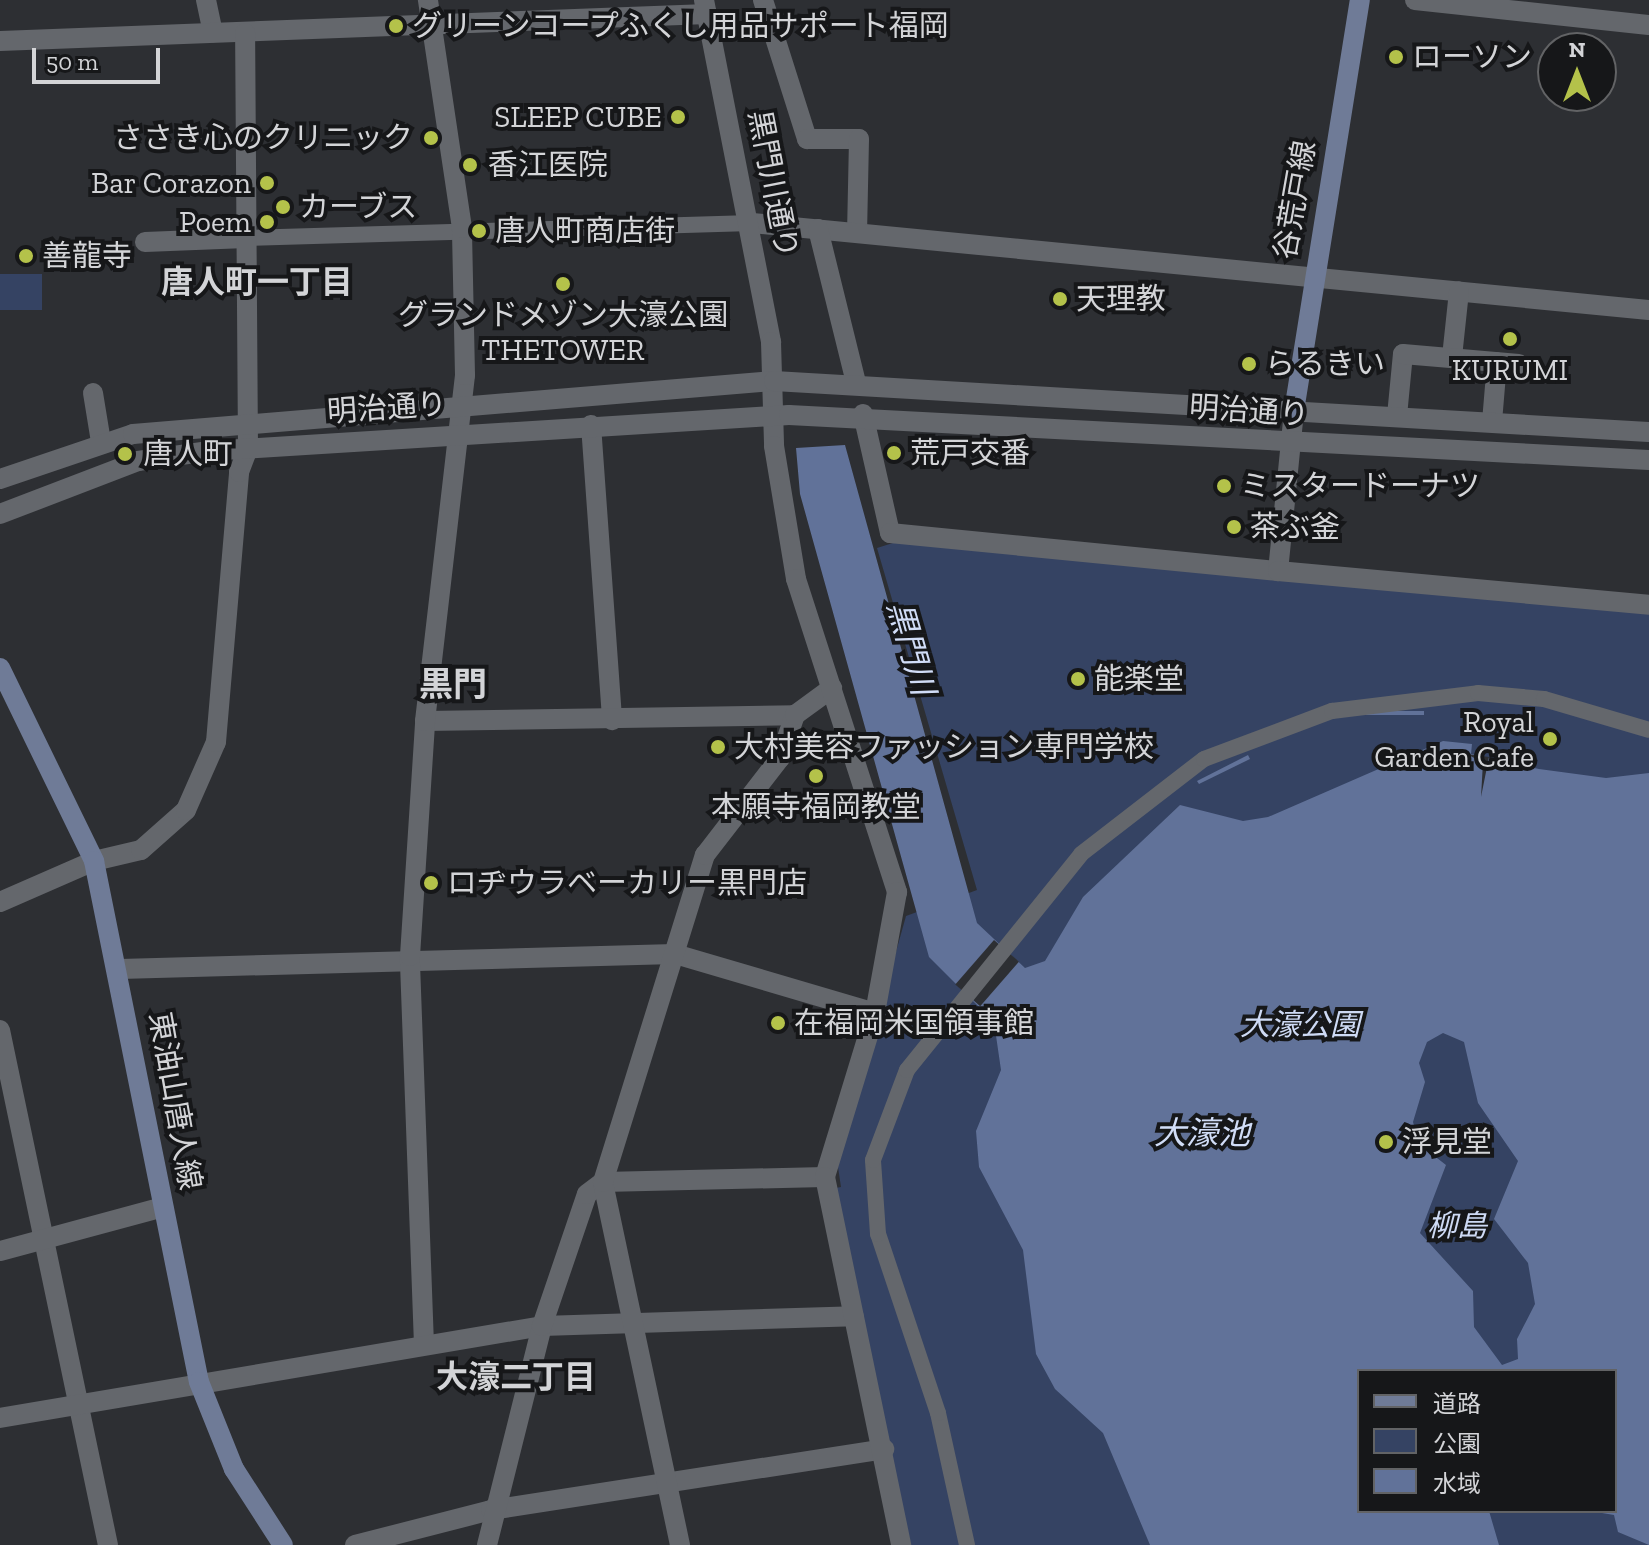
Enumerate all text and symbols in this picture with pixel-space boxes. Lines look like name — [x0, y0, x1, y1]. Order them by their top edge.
place label: グリーンコープふくし用品サポート福岡 — [412, 8, 952, 44]
marker: グリーンコープふくし用品サポート福岡 — [387, 17, 405, 35]
scale bar — [36, 32, 164, 82]
north arrow — [1537, 32, 1617, 112]
text: N — [1569, 36, 1585, 63]
place label: ローソン — [1412, 39, 1532, 75]
text: 50 m — [46, 47, 98, 76]
marker: ローソン — [1387, 48, 1405, 66]
place label: SLEEP CUBE — [494, 99, 662, 135]
street label: 黒門川通り — [741, 107, 805, 261]
marker: SLEEP CUBE — [669, 108, 687, 126]
place label: ささき心のクリニック — [113, 120, 413, 156]
marker: ささき心のクリニック — [420, 127, 442, 149]
street label: 谷荒戸線 — [1267, 138, 1323, 262]
place label: 香江医院 — [488, 147, 608, 183]
marker: 香江医院 — [459, 154, 481, 176]
place label: Bar Corazon — [91, 165, 251, 201]
marker: Bar Corazon — [258, 174, 276, 192]
place label: カーブス — [299, 189, 419, 225]
marker: カーブス — [274, 198, 292, 216]
place label: Poem — [179, 204, 251, 240]
marker: Poem — [258, 213, 276, 231]
place label: 唐人町商店街 — [495, 213, 675, 249]
marker: 唐人町商店街 — [470, 222, 488, 240]
place label: 善龍寺 — [42, 238, 132, 274]
marker: 善龍寺 — [17, 247, 35, 265]
district label: 唐人町一丁目 — [161, 263, 353, 301]
marker: グランドメゾン大濠公園 THETOWER — [554, 275, 572, 293]
place label: 天理教 — [1076, 281, 1166, 317]
marker: 天理教 — [1051, 290, 1069, 308]
place label: グランドメゾン大濠公園 THETOWER — [398, 297, 728, 368]
marker: KURUMI — [1501, 330, 1519, 348]
place label: らるきい — [1265, 346, 1385, 382]
place label: KURUMI — [1452, 352, 1568, 388]
marker: らるきい — [1240, 355, 1258, 373]
street label: 明治通り — [326, 386, 448, 430]
street label: 明治通り — [1188, 389, 1310, 433]
place label: 荒戸交番 — [910, 435, 1030, 471]
place label: 唐人町 — [143, 436, 233, 472]
marker: 唐人町 — [114, 443, 136, 465]
marker: 荒戸交番 — [885, 444, 903, 462]
place label: ミスタードーナツ — [1240, 468, 1480, 504]
marker: ミスタードーナツ — [1215, 477, 1233, 495]
place label: 茶ぶ釜 — [1250, 509, 1340, 545]
marker: 茶ぶ釜 — [1225, 518, 1243, 536]
water label: 黒門川 — [879, 597, 943, 699]
place label: 能楽堂 — [1094, 661, 1184, 697]
district label: 黒門 — [419, 665, 487, 705]
marker: 能楽堂 — [1069, 670, 1087, 688]
place label: Royal Garden Cafe — [1374, 704, 1534, 774]
place label: 大村美容ファッション専門学校 — [734, 729, 1154, 765]
marker: Royal Garden Cafe — [1541, 730, 1559, 748]
marker: 大村美容ファッション専門学校 — [709, 738, 727, 756]
marker: 本願寺福岡教堂 — [807, 767, 825, 785]
place label: 本願寺福岡教堂 — [711, 789, 921, 825]
place label: ロヂウラベーカリー黒門店 — [447, 865, 807, 901]
marker: ロヂウラベーカリー黒門店 — [422, 874, 440, 892]
place label: 在福岡米国領事館 — [794, 1005, 1034, 1041]
park label: 大濠公園 — [1240, 1007, 1360, 1043]
street label: 東油山唐人線 — [142, 1009, 208, 1193]
marker: 在福岡米国領事館 — [769, 1014, 787, 1032]
water label: 大濠池 — [1154, 1114, 1250, 1152]
place label: 浮見堂 — [1402, 1124, 1492, 1160]
marker: 浮見堂 — [1377, 1133, 1395, 1151]
park label: 柳島 — [1427, 1208, 1487, 1244]
district label: 大濠二丁目 — [436, 1358, 596, 1396]
legend — [1357, 1369, 1617, 1513]
text: 道路 — [1433, 1389, 1481, 1418]
text: 公園 — [1433, 1429, 1481, 1458]
text: 水域 — [1433, 1469, 1481, 1498]

